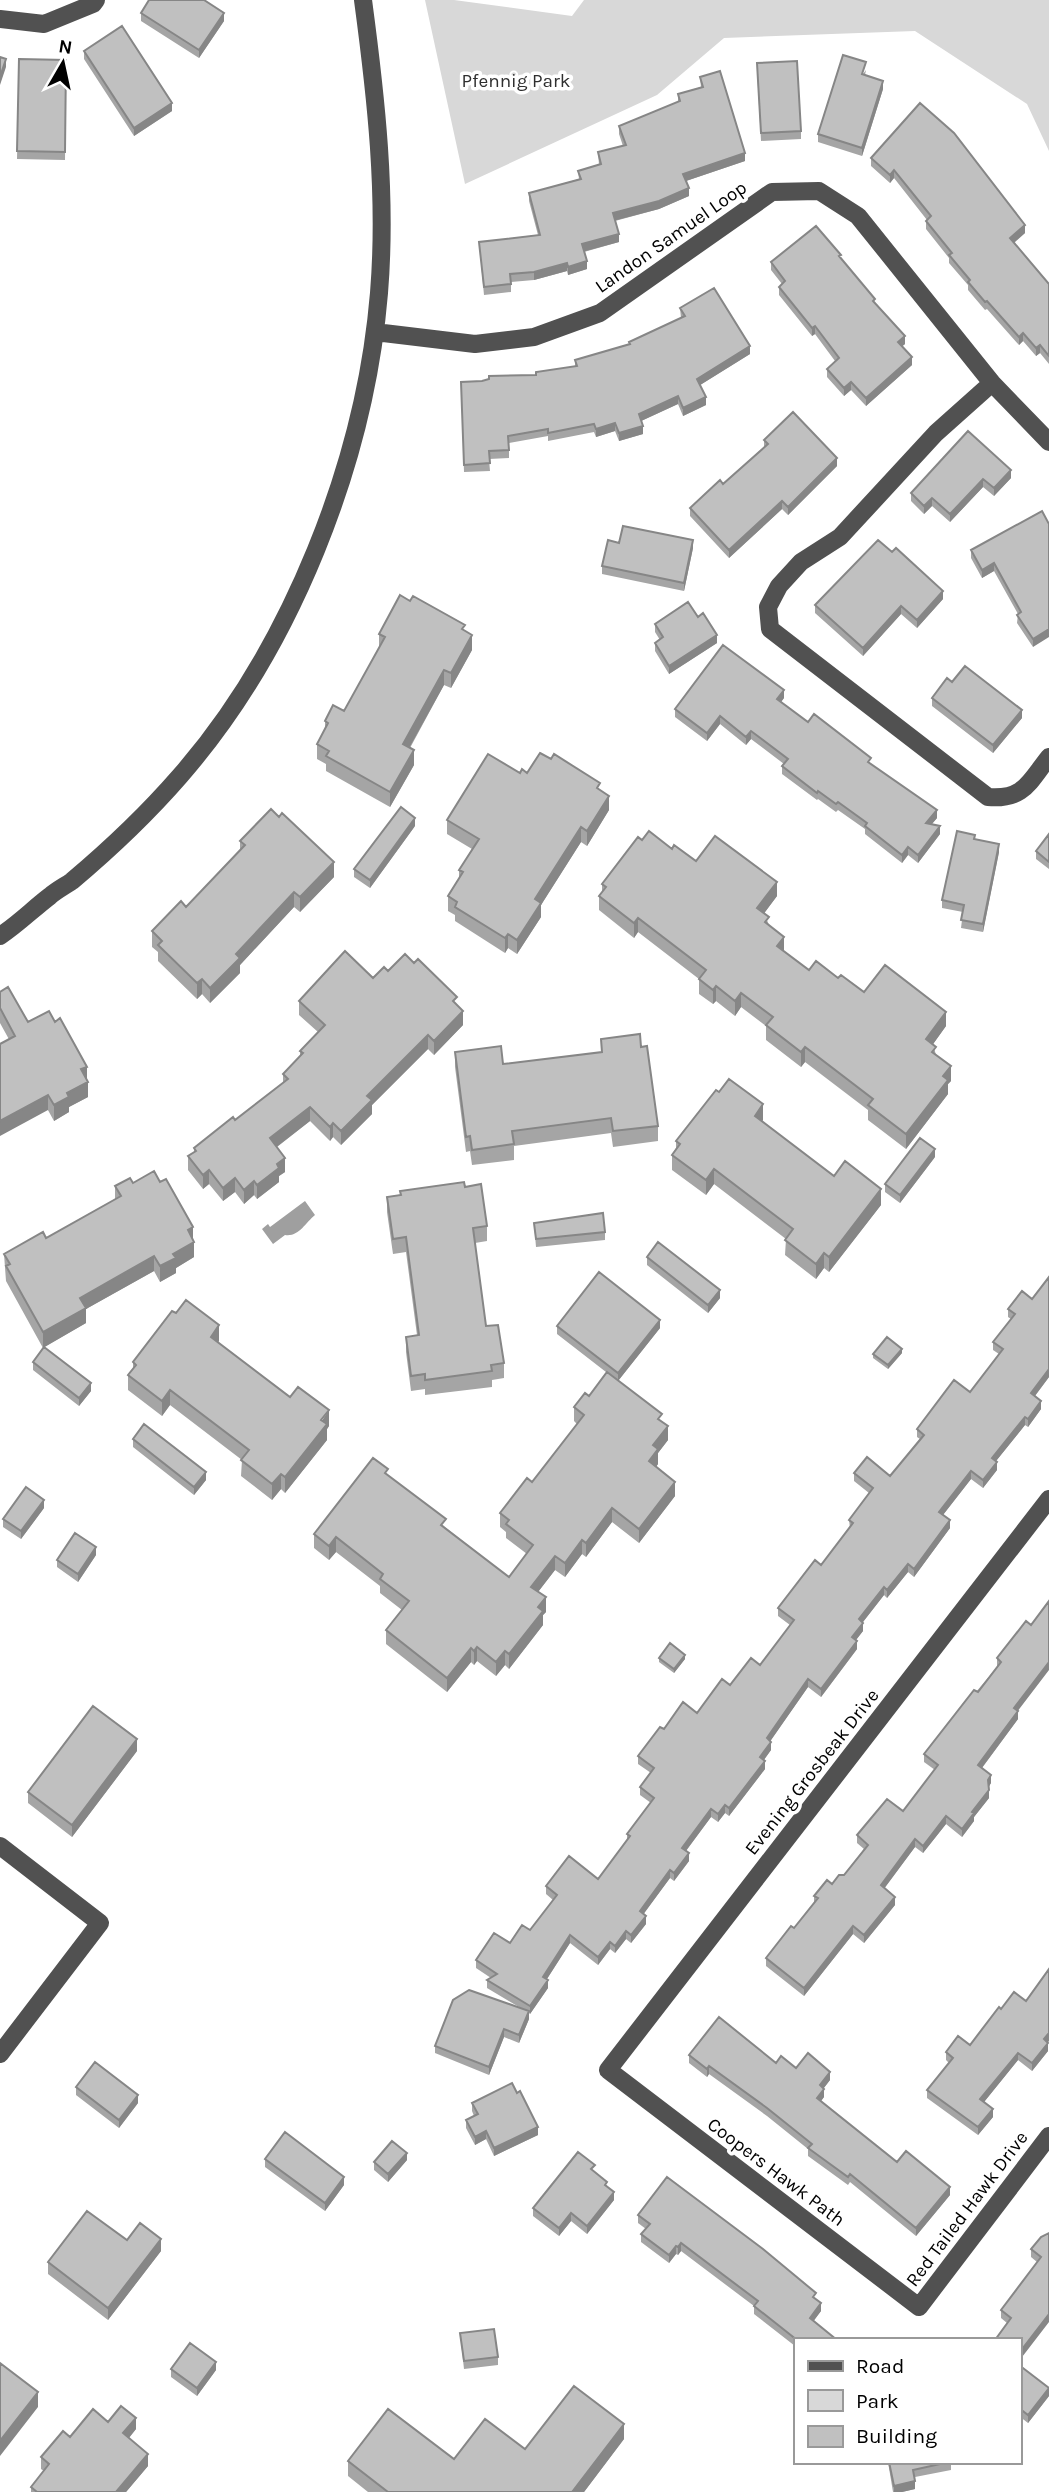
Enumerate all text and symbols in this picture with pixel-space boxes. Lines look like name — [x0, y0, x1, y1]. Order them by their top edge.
north arrow — [28, 28, 98, 98]
text: N — [57, 35, 74, 59]
park label: Pfennig Park — [461, 70, 571, 92]
street label: Landon Samuel Loop — [591, 176, 751, 298]
street label: Evening Grosbeak Drive — [740, 1685, 884, 1859]
street label: Coopers Hawk Path — [703, 2113, 849, 2231]
street label: Red Tailed Hawk Drive — [901, 2127, 1033, 2291]
legend — [794, 2338, 1021, 2464]
text: Road — [856, 2354, 904, 2378]
text: Park — [856, 2389, 899, 2413]
text: Building — [856, 2424, 937, 2448]

